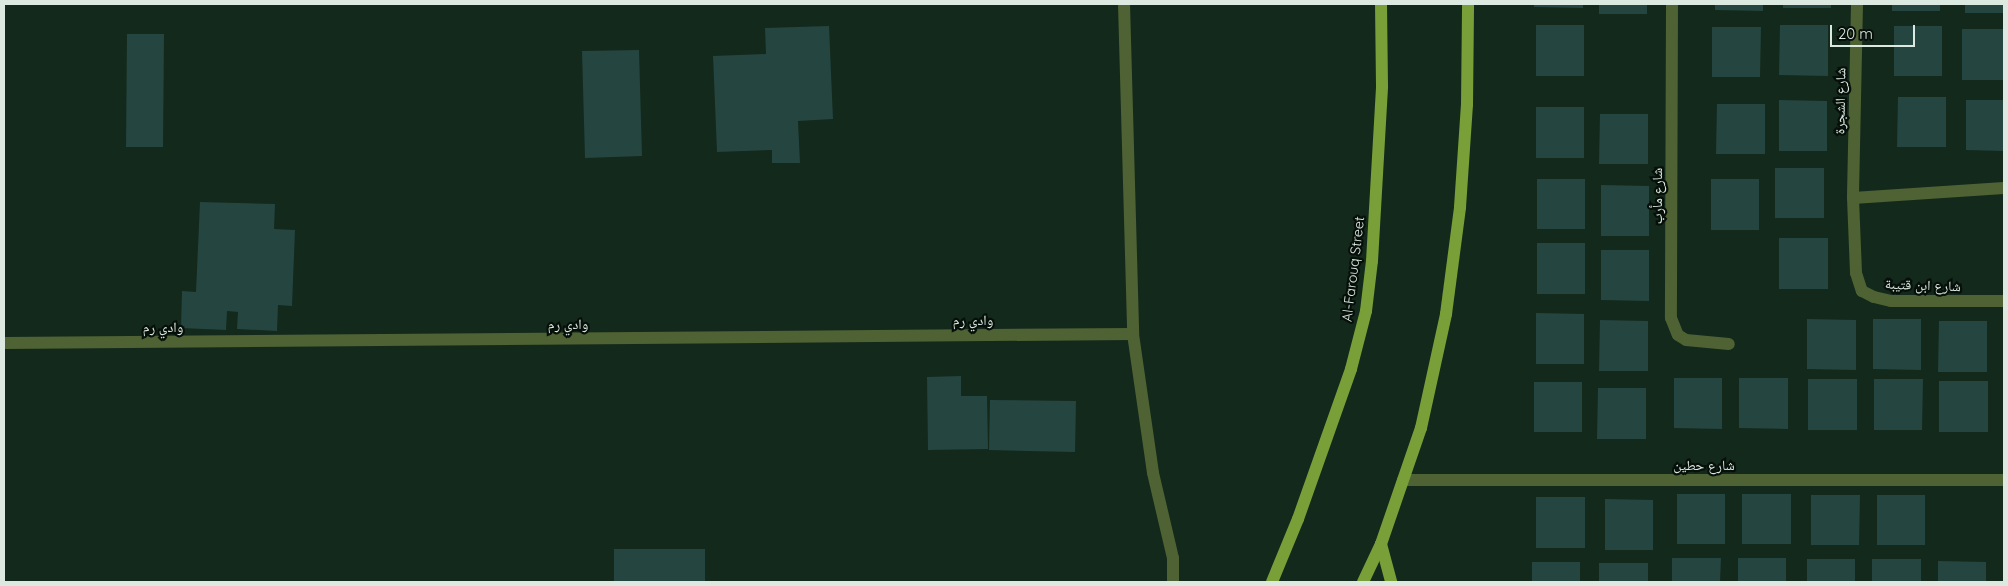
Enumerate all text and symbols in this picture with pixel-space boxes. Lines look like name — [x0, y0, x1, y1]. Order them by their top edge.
scale bar — [1833, 15, 1918, 47]
text: 20 m — [1838, 24, 1873, 43]
street label: شارع الشجرة — [1831, 68, 1849, 134]
street label: شارع مأرب — [1649, 168, 1665, 224]
street label: Al-Farouq Street — [1338, 215, 1368, 323]
street label: شارع ابن قتيبة — [1885, 275, 1961, 295]
street label: وادي رم — [953, 312, 993, 328]
street label: وادي رم — [548, 316, 588, 332]
street label: وادي رم — [143, 319, 183, 335]
street label: شارع حطين — [1673, 457, 1735, 473]

